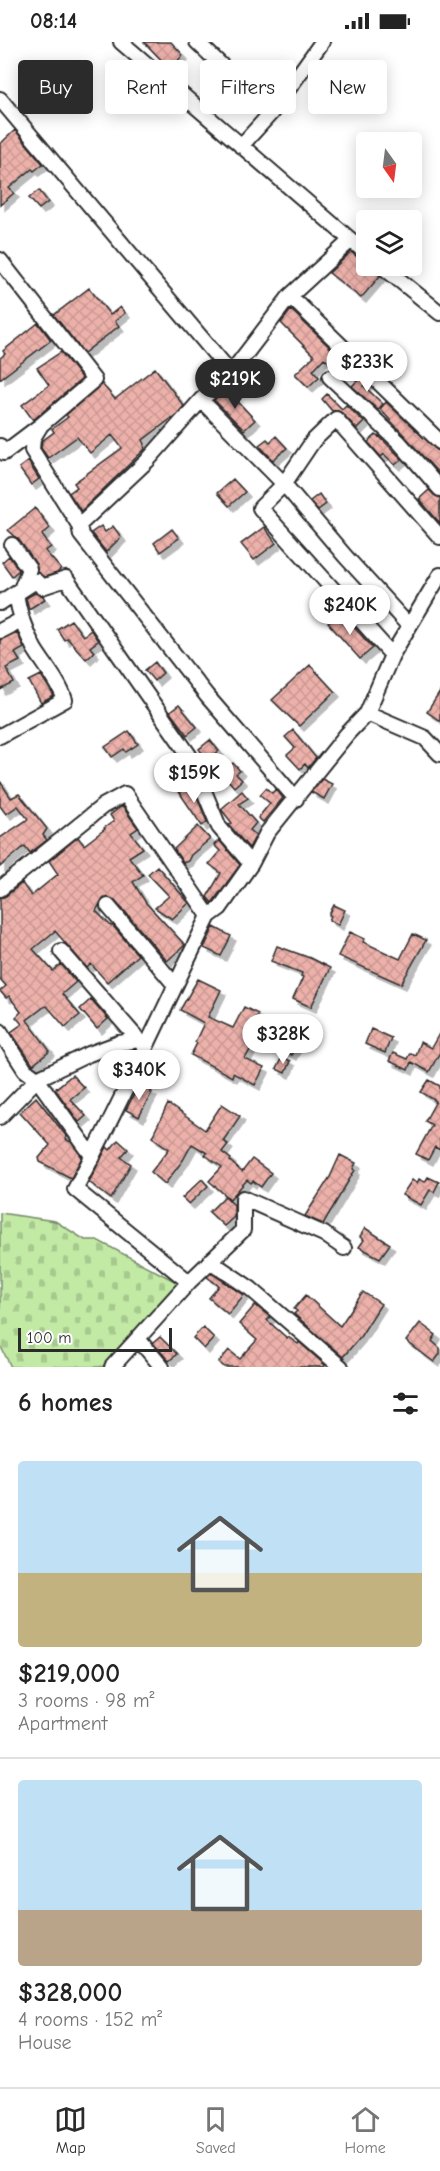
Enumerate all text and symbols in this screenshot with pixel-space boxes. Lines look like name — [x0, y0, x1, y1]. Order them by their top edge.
text: 08:14 — [30, 8, 77, 34]
chip: Buy — [18, 60, 93, 114]
chip: Rent — [105, 60, 188, 114]
chip: Filters — [200, 60, 296, 114]
chip: New — [308, 60, 387, 114]
north arrow — [356, 132, 422, 198]
map controls — [356, 132, 422, 276]
button: layers — [356, 210, 422, 276]
pin: $233K — [325, 342, 409, 393]
text: $233K — [341, 350, 393, 373]
pin: $219K — [193, 359, 277, 410]
text: $219K — [209, 367, 261, 390]
pin: $240K — [308, 585, 392, 636]
text: $240K — [323, 593, 377, 616]
pin: $159K — [152, 753, 236, 804]
text: $159K — [168, 761, 220, 784]
pin: $328K — [241, 1014, 325, 1065]
text: $328K — [256, 1022, 310, 1045]
pin: $340K — [97, 1050, 181, 1101]
text: $340K — [112, 1058, 166, 1081]
scale bar — [18, 1325, 172, 1352]
text: 100 m — [27, 1329, 71, 1347]
icon: filters — [389, 1387, 422, 1420]
text: 6 homes — [18, 1388, 113, 1418]
icon: home — [166, 1500, 274, 1608]
text: $219,000 — [18, 1659, 120, 1689]
text: 3 rooms · 98 m² — [18, 1689, 154, 1712]
text: Apartment — [18, 1712, 108, 1735]
icon: home — [166, 1819, 274, 1927]
text: $328,000 — [18, 1978, 122, 2008]
text: 4 rooms · 152 m² — [18, 2008, 162, 2031]
text: House — [18, 2031, 72, 2054]
tab: Map — [54, 2103, 87, 2157]
tab: Saved — [196, 2103, 236, 2157]
tab: Home — [344, 2103, 386, 2157]

